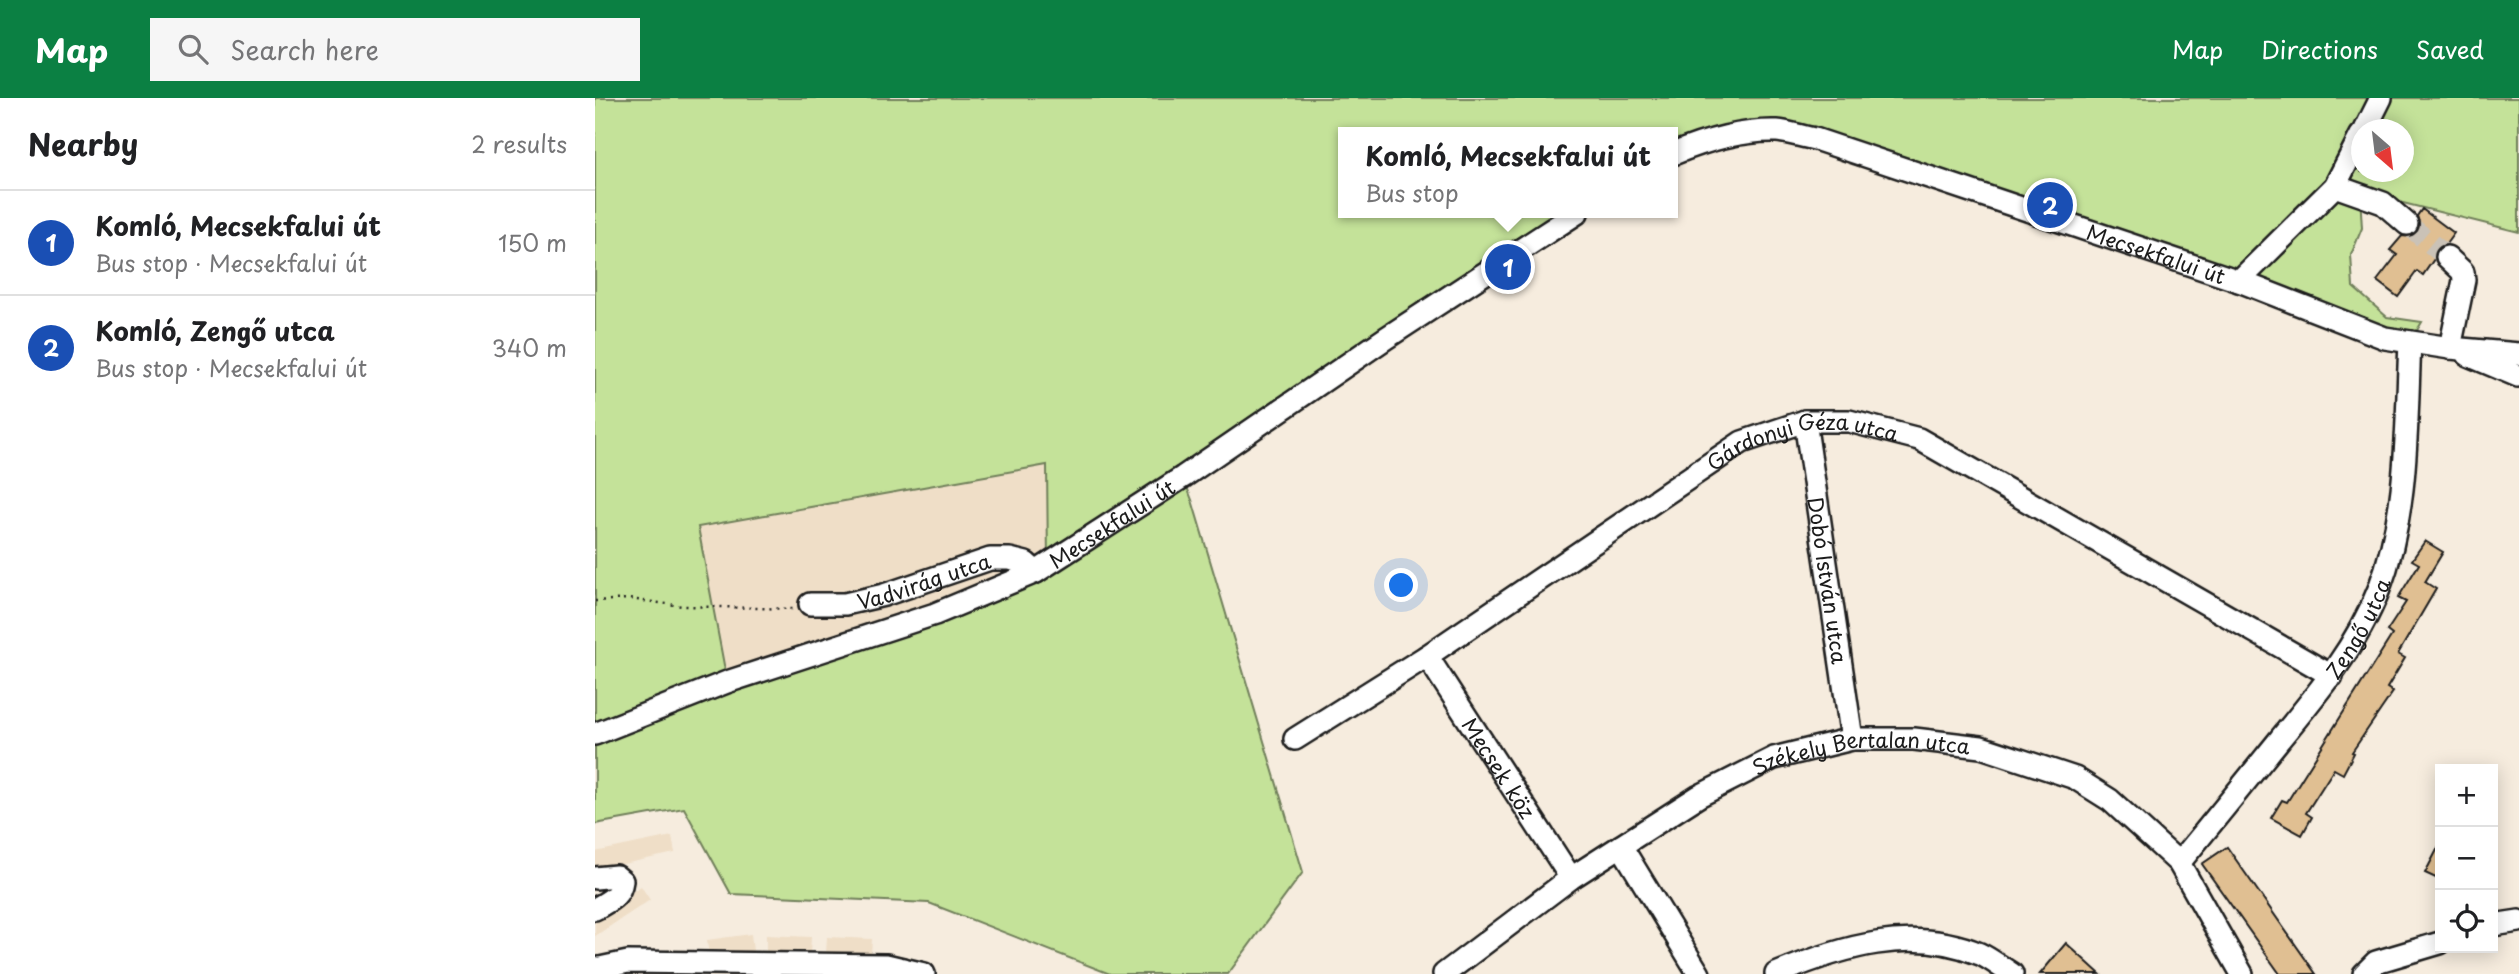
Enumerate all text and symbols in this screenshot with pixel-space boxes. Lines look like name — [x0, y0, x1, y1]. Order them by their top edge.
search box — [150, 18, 640, 81]
text: Map — [35, 24, 108, 74]
icon: search — [174, 30, 212, 68]
text: Search here — [230, 30, 379, 69]
text: Map — [2172, 31, 2223, 67]
text: Directions — [2261, 31, 2378, 67]
text: Saved — [2416, 31, 2484, 67]
north arrow — [2351, 119, 2414, 182]
text: Nearby — [28, 121, 138, 166]
text: 2 results — [471, 126, 567, 161]
popup — [1338, 127, 1678, 218]
text: Komló, Mecsekfalui út — [1365, 136, 1651, 175]
text: Bus stop — [1365, 175, 1459, 210]
pin: 2 — [2027, 179, 2073, 231]
text: Komló, Mecsekfalui út — [95, 206, 381, 245]
street label: Mecsekfalui út — [2083, 215, 2230, 291]
text: 1 — [46, 225, 57, 260]
text: 150 m — [498, 225, 567, 260]
pin: 1 — [1485, 241, 1531, 293]
text: Bus stop · Mecsekfalui út — [95, 245, 367, 280]
text: Komló, Zengő utca — [95, 311, 335, 350]
text: 2 — [43, 330, 59, 365]
text: 340 m — [492, 330, 567, 365]
text: Bus stop · Mecsekfalui út — [95, 350, 367, 385]
street label: Gárdonyi Géza utca — [1699, 405, 1902, 478]
street label: Mecsekfalui út — [1042, 471, 1181, 576]
street label: Dobó István utca — [1800, 494, 1857, 666]
street label: Vadvirág utca — [854, 544, 995, 617]
your location — [1384, 568, 1418, 602]
street label: Zengő utca — [2317, 573, 2398, 685]
street label: Mecsek köz — [1455, 711, 1544, 825]
street label: Székely Bertalan utca — [1746, 722, 1972, 783]
map controls — [2435, 764, 2498, 953]
button: + — [2435, 764, 2498, 827]
button: − — [2435, 827, 2498, 890]
button: locate — [2435, 890, 2498, 953]

